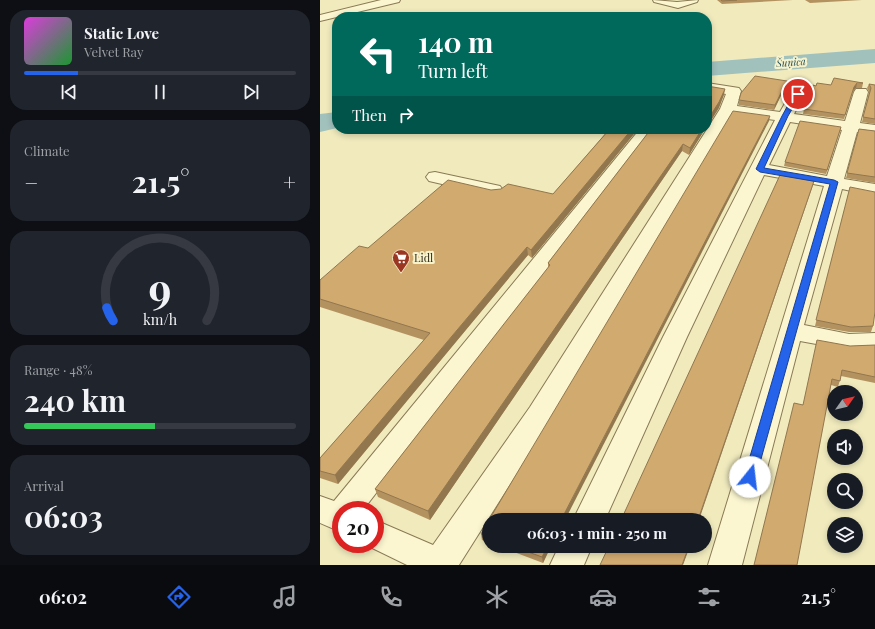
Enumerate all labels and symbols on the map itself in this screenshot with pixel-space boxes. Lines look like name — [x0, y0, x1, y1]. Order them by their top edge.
water label: Šuņica — [775, 54, 806, 70]
pin — [781, 77, 815, 111]
supermarket icon: Lidl — [391, 248, 411, 273]
place label: Lidl — [414, 250, 433, 265]
north arrow — [827, 385, 863, 421]
position arrow — [729, 456, 771, 498]
speed limit sign: 20 — [332, 501, 384, 553]

